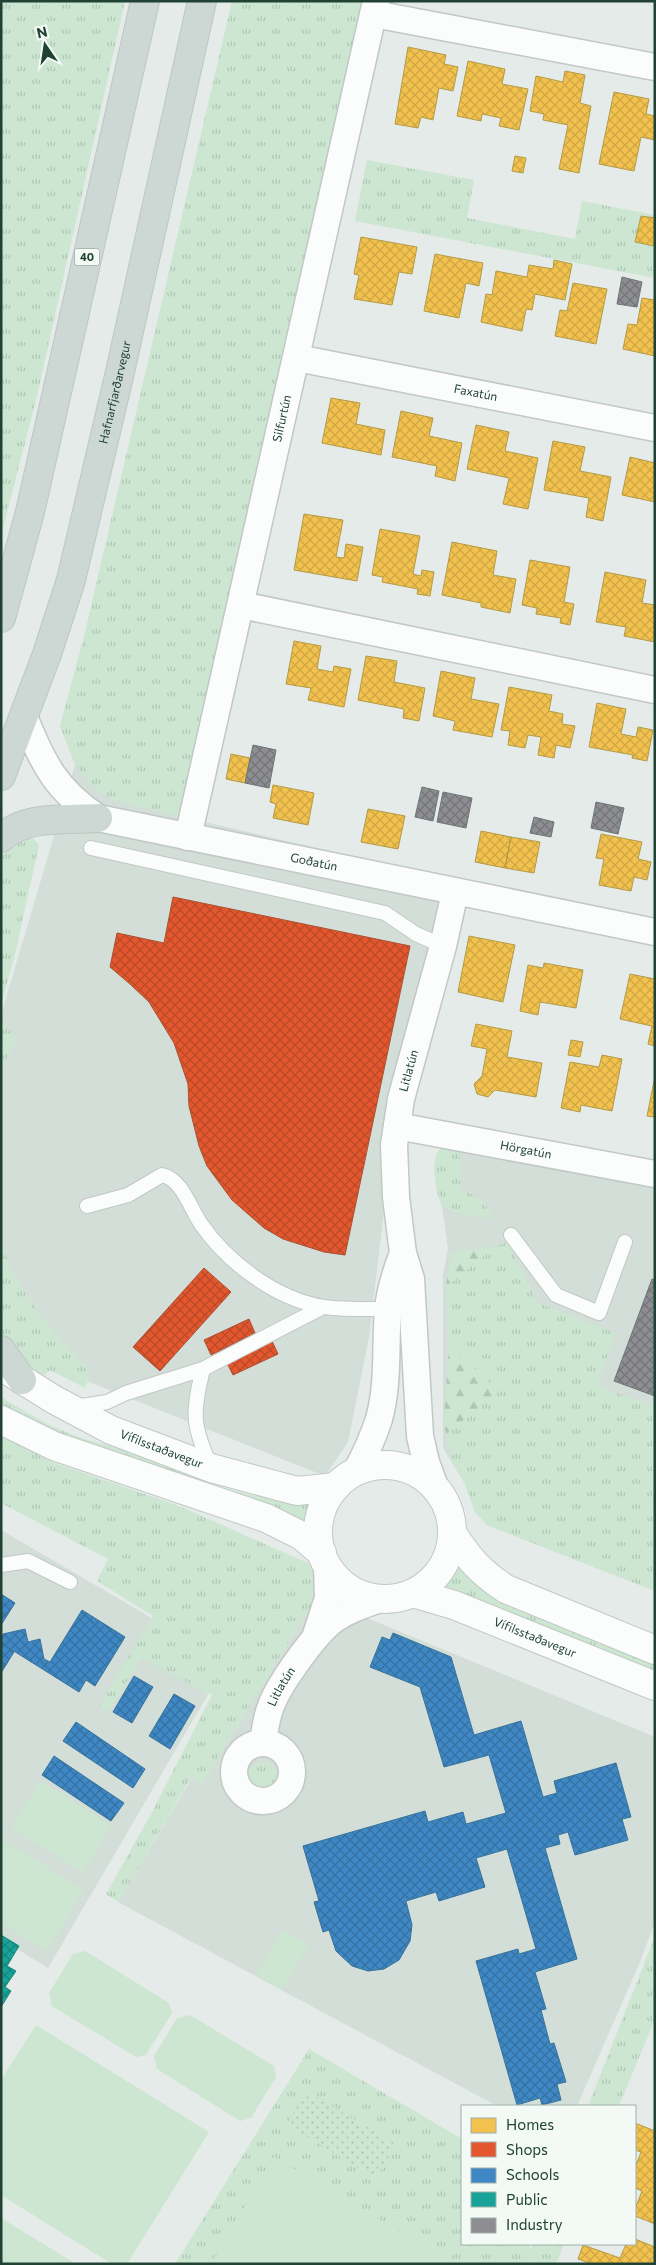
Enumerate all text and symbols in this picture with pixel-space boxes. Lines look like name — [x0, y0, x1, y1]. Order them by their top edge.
north arrow — [20, 20, 70, 70]
text: N — [35, 22, 49, 41]
road number: 40 — [74, 248, 100, 266]
street label: Hafnarfjarðarvegur — [95, 339, 133, 445]
street label: Faxatún — [453, 381, 499, 403]
street label: Silfurtún — [269, 393, 293, 443]
street label: Goðatún — [289, 850, 339, 873]
street label: Litlatún — [395, 1048, 420, 1093]
street label: Hörgatún — [499, 1137, 553, 1161]
street label: Vífilsstaðavegur — [118, 1426, 206, 1470]
street label: Vífilsstaðavegur — [492, 1614, 579, 1660]
street label: Litlatún — [264, 1664, 297, 1708]
legend — [461, 2105, 636, 2245]
text: Homes — [506, 2115, 554, 2133]
text: Shops — [506, 2140, 548, 2158]
text: Schools — [506, 2165, 560, 2183]
text: Public — [506, 2190, 548, 2208]
text: Industry — [506, 2215, 563, 2233]

